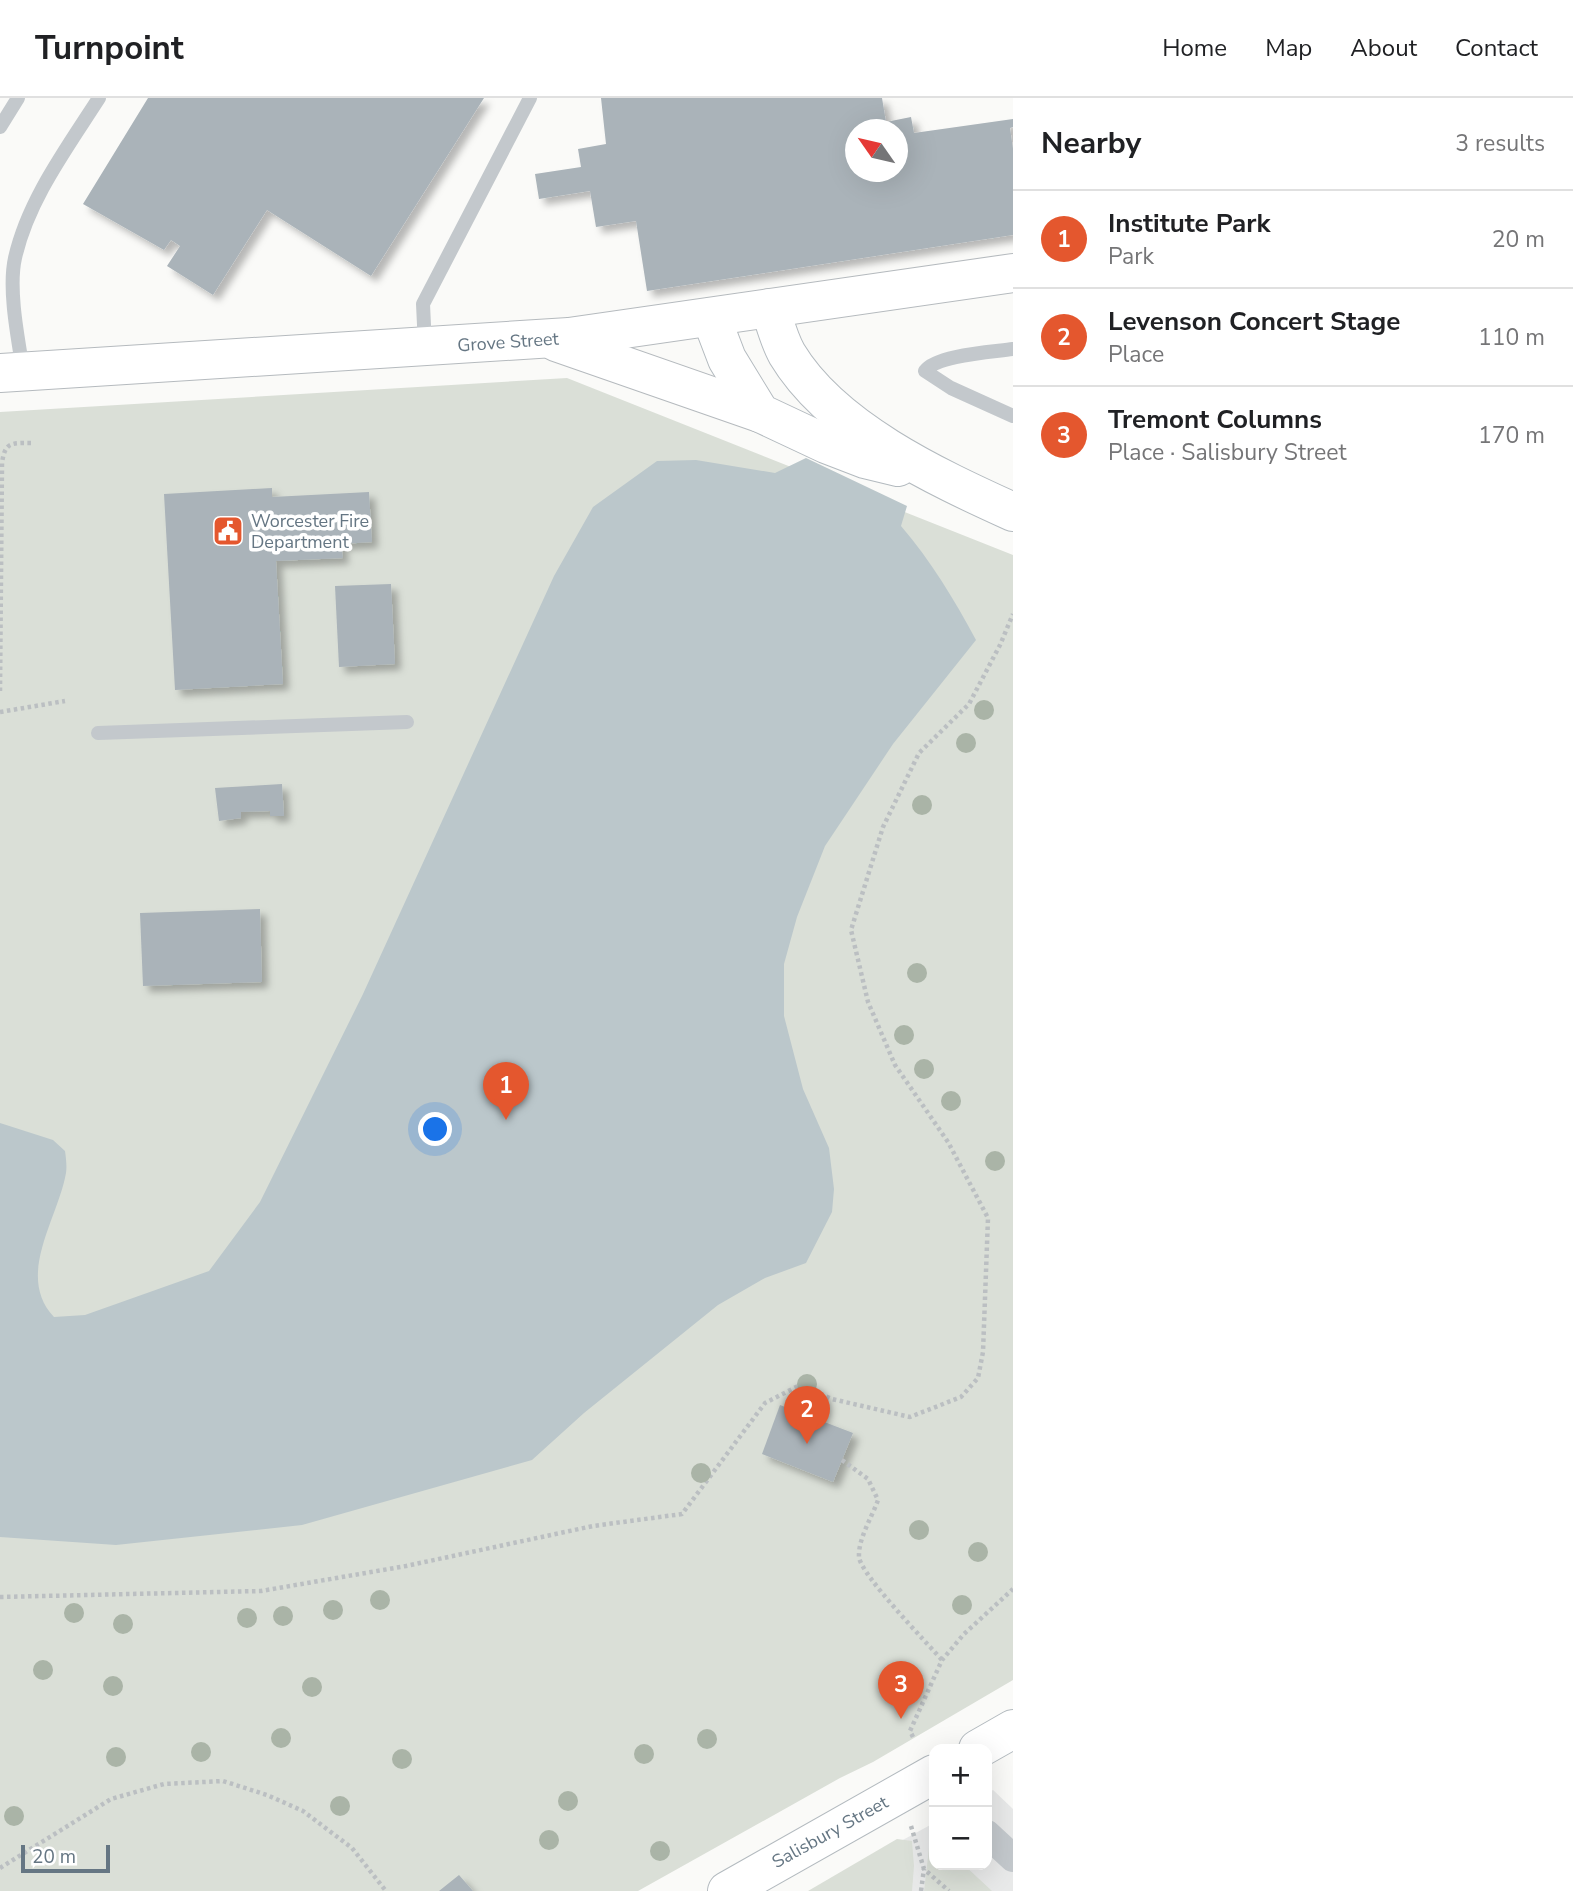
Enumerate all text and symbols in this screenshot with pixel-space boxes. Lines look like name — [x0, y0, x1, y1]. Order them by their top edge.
text: Turnpoint — [35, 26, 184, 71]
text: Home — [1162, 32, 1227, 64]
text: Map — [1265, 32, 1312, 64]
text: About — [1350, 32, 1417, 64]
text: Contact — [1455, 32, 1538, 64]
north arrow — [845, 119, 908, 182]
text: Nearby — [1041, 123, 1141, 164]
text: 3 results — [1455, 128, 1545, 159]
text: Institute Park — [1108, 206, 1270, 241]
text: 1 — [1057, 224, 1071, 255]
text: 20 m — [1492, 224, 1545, 255]
text: Park — [1108, 241, 1154, 272]
text: Levenson Concert Stage — [1108, 304, 1400, 339]
text: 2 — [1057, 322, 1071, 353]
text: 110 m — [1478, 322, 1545, 353]
street label: Grove Street — [456, 326, 560, 358]
text: Place — [1108, 339, 1164, 370]
text: Tremont Columns — [1108, 402, 1322, 437]
text: 3 — [1057, 420, 1071, 451]
text: 170 m — [1478, 420, 1545, 451]
text: Place · Salisbury Street — [1108, 437, 1347, 468]
place label: Worcester Fire Department — [251, 509, 369, 554]
public building icon: Worcester Fire Department — [211, 514, 245, 548]
pin: 1 — [483, 1062, 529, 1120]
your location — [418, 1112, 452, 1146]
pin: 2 — [784, 1386, 830, 1444]
pin: 3 — [878, 1661, 924, 1719]
map controls — [929, 1744, 992, 1870]
button: + — [929, 1744, 992, 1807]
street label: Salisbury Street — [768, 1790, 893, 1874]
button: − — [929, 1807, 992, 1870]
scale bar — [21, 1842, 110, 1874]
text: 20 m — [32, 1844, 76, 1870]

